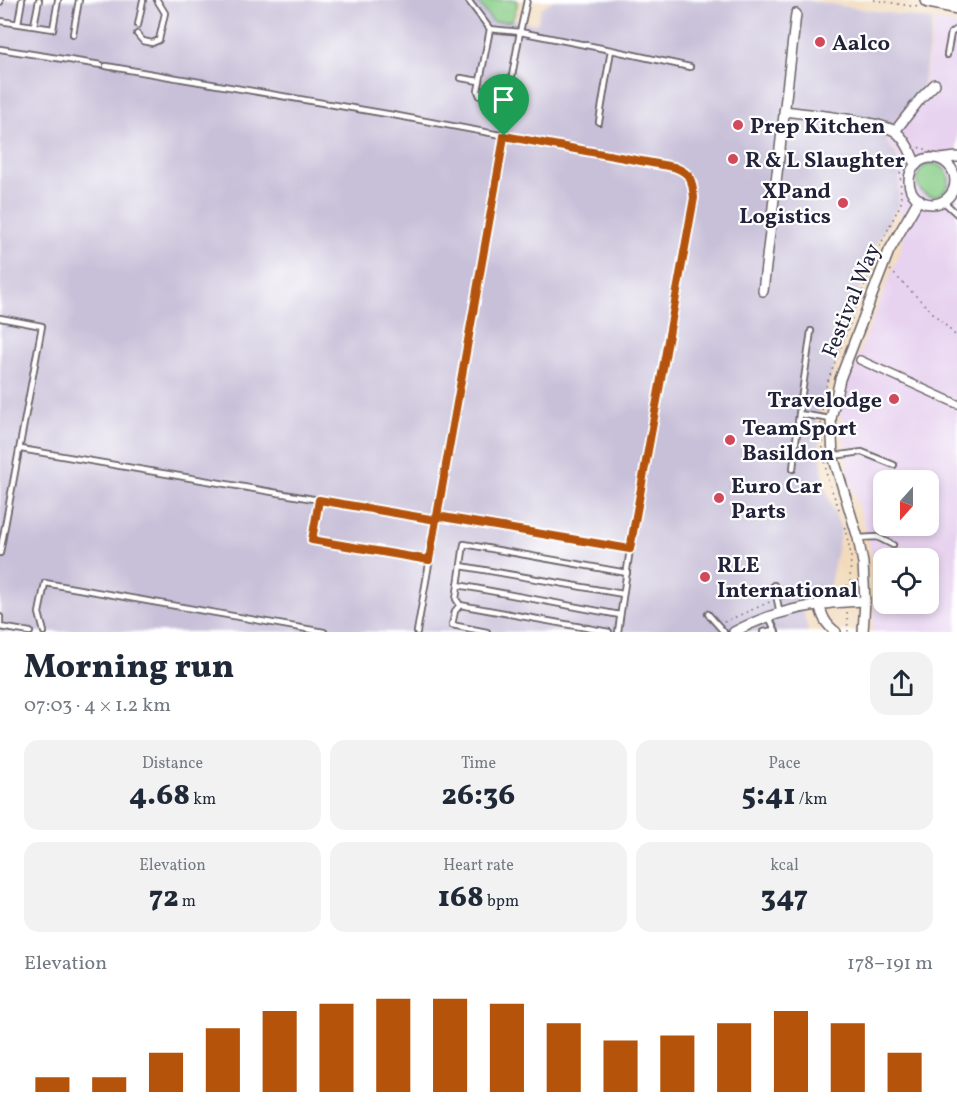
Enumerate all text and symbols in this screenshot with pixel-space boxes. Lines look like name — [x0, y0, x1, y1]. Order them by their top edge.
place label: Aalco — [832, 29, 890, 60]
marker: Aalco — [813, 35, 827, 49]
pin — [478, 74, 529, 136]
icon: arrive — [487, 83, 520, 116]
place label: Prep Kitchen — [750, 112, 886, 143]
marker: Prep Kitchen — [731, 118, 745, 132]
place label: R & L Slaughter — [745, 146, 906, 177]
marker: R & L Slaughter — [726, 152, 740, 166]
place label: XPand Logistics — [739, 177, 831, 233]
marker: XPand Logistics — [836, 196, 850, 210]
street label: Festival Way — [815, 239, 889, 363]
place label: Travelodge — [767, 386, 882, 417]
marker: Travelodge — [887, 392, 901, 406]
place label: TeamSport Basildon — [742, 414, 856, 470]
marker: TeamSport Basildon — [723, 433, 737, 447]
north arrow — [873, 470, 939, 536]
map controls — [873, 470, 939, 614]
place label: Euro Car Parts — [731, 472, 823, 528]
marker: Euro Car Parts — [712, 491, 726, 505]
button: locate — [873, 548, 939, 614]
place label: RLE International — [717, 551, 858, 607]
marker: RLE International — [698, 570, 712, 584]
text: Morning run — [24, 646, 234, 692]
button: share — [870, 652, 933, 715]
text: 07:03 · 4 × 1.2 km — [24, 692, 171, 720]
text: Distance — [142, 753, 203, 775]
text: Time — [461, 753, 496, 775]
text: Pace — [768, 753, 801, 775]
text: 4.68 — [129, 775, 190, 817]
text: 26:36 — [442, 775, 515, 817]
text: 5:41 — [742, 775, 796, 817]
text: km — [190, 789, 216, 811]
text: /km — [796, 789, 827, 811]
text: Elevation — [139, 855, 206, 877]
text: Heart rate — [443, 855, 514, 877]
text: kcal — [770, 855, 799, 877]
text: 72 — [149, 877, 179, 919]
text: 168 — [438, 877, 484, 919]
text: 347 — [761, 877, 808, 919]
text: m — [179, 891, 196, 913]
text: bpm — [484, 891, 519, 913]
text: Elevation — [24, 950, 107, 978]
text: 178–191 m — [847, 950, 933, 978]

